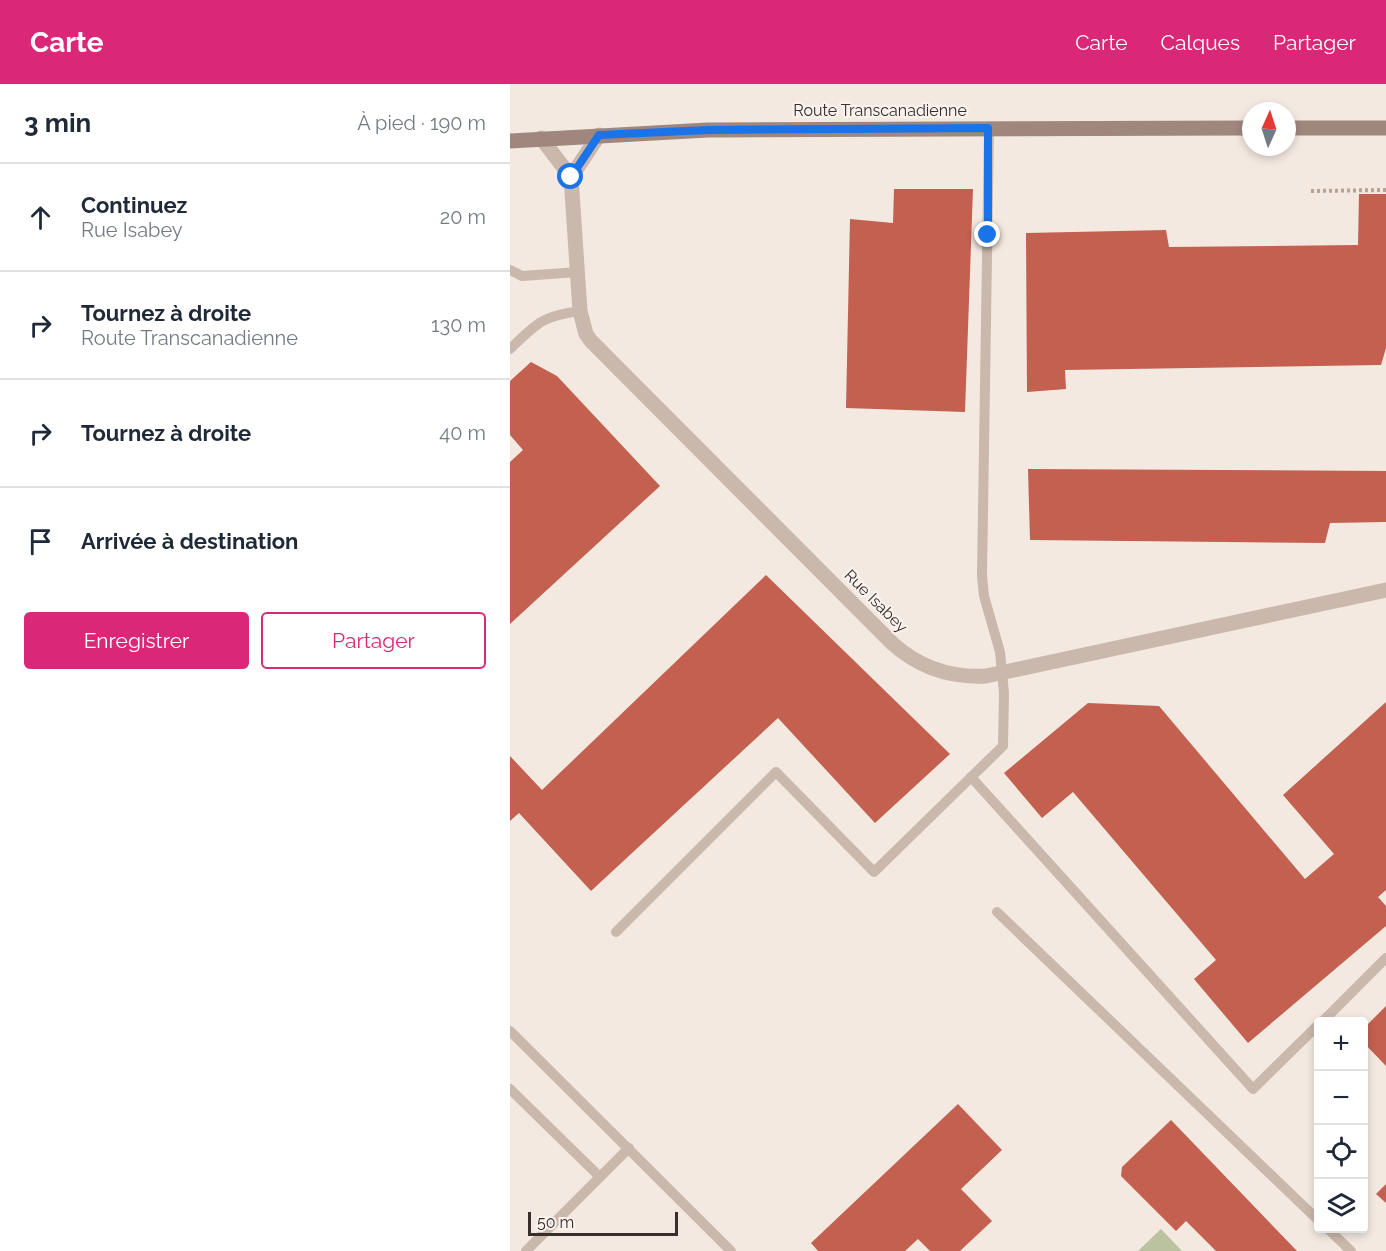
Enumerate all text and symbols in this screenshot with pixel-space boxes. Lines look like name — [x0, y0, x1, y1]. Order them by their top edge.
text: Carte — [30, 26, 103, 59]
text: Carte — [1075, 30, 1128, 55]
text: Calques — [1161, 30, 1240, 55]
text: Partager — [1273, 30, 1356, 55]
street label: Route Transcanadienne — [793, 101, 967, 120]
north arrow — [1242, 102, 1296, 156]
text: 3 min — [24, 108, 91, 138]
text: À pied · 190 m — [357, 111, 486, 135]
route start — [557, 163, 583, 189]
text: Continuez — [81, 192, 187, 218]
icon: ahead — [24, 201, 57, 234]
text: 20 m — [440, 205, 486, 229]
text: Rue Isabey — [81, 218, 183, 242]
route end — [974, 221, 1000, 247]
text: Tournez à droite — [81, 300, 251, 326]
icon: right — [24, 309, 57, 342]
text: 130 m — [431, 313, 486, 337]
text: Route Transcanadienne — [81, 326, 298, 350]
icon: right — [24, 417, 57, 450]
text: Tournez à droite — [81, 420, 251, 446]
text: 40 m — [439, 421, 486, 445]
icon: arrive — [24, 525, 57, 558]
text: Arrivée à destination — [81, 528, 298, 554]
street label: Rue Isabey — [841, 566, 912, 637]
button: Enregistrer — [24, 612, 249, 669]
button: Partager — [261, 612, 486, 669]
map controls — [1314, 1017, 1368, 1233]
button: + — [1314, 1017, 1368, 1071]
button: − — [1314, 1071, 1368, 1125]
button: locate — [1314, 1125, 1368, 1179]
button: layers — [1314, 1179, 1368, 1233]
scale bar — [528, 1209, 678, 1236]
text: 50 m — [537, 1213, 574, 1232]

